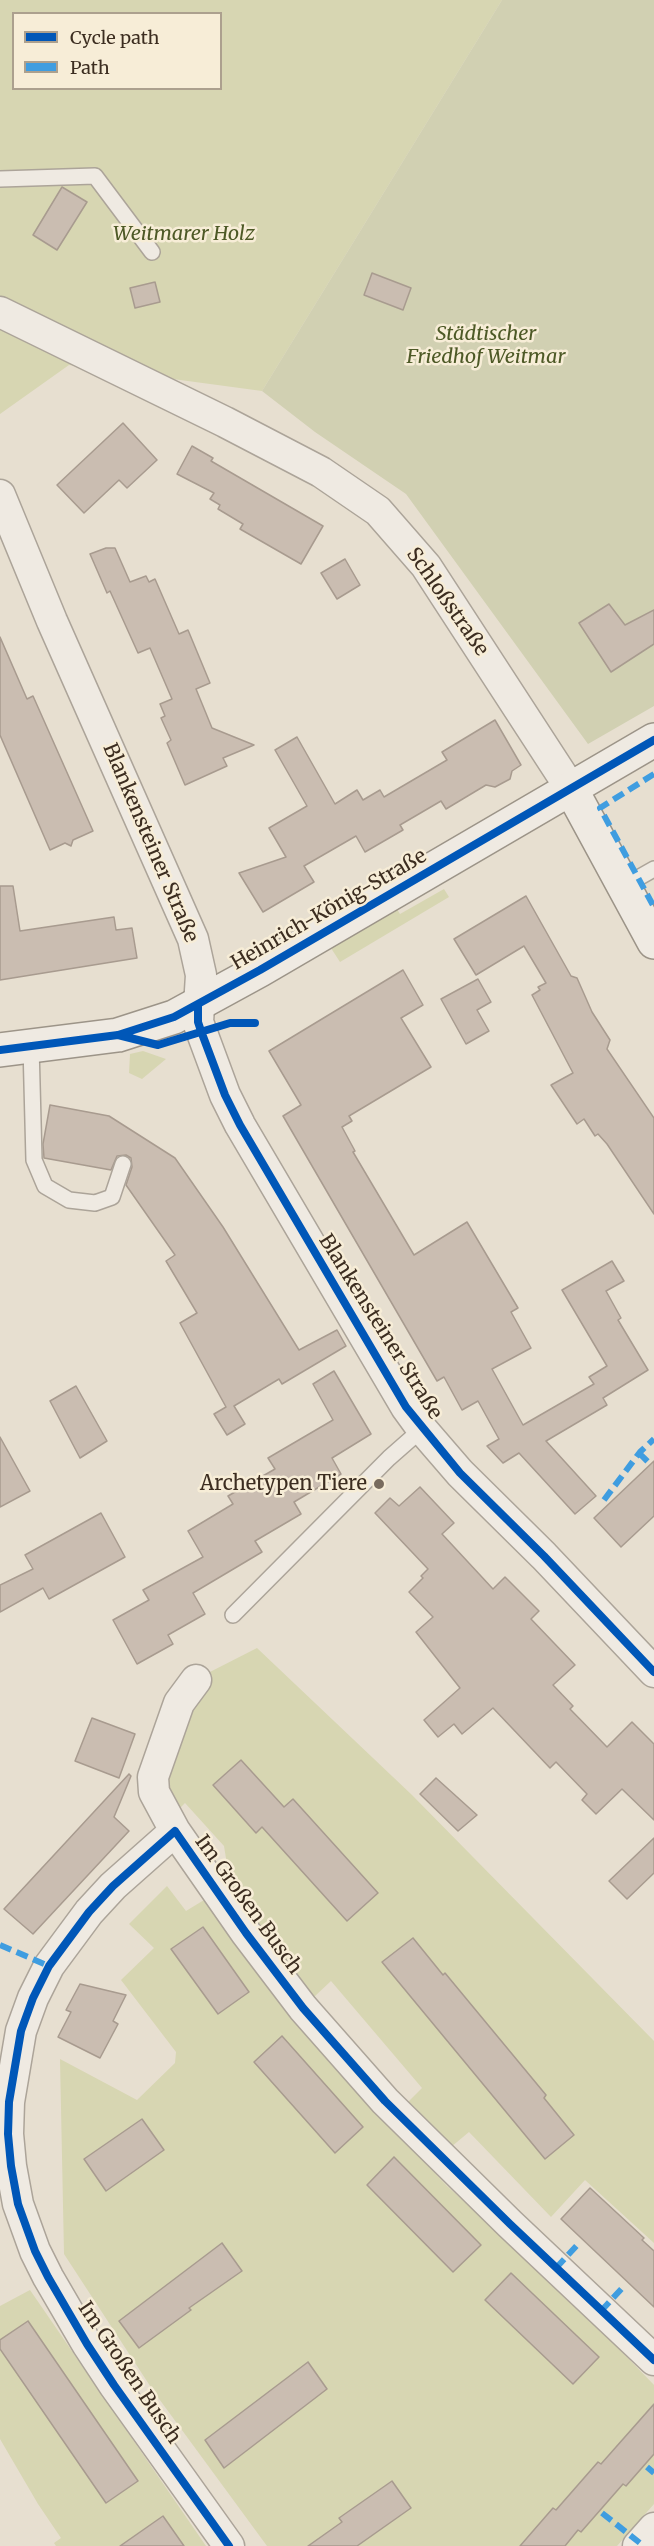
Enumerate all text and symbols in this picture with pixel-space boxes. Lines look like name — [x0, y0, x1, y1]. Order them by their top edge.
legend — [12, 12, 222, 90]
text: Cycle path — [70, 26, 159, 49]
text: Path — [70, 56, 110, 79]
park label: Weitmarer Holz — [113, 222, 255, 246]
park label: Städtischer Friedhof Weitmar — [407, 322, 565, 369]
street label: Schloßstraße — [401, 543, 493, 661]
street label: Blankensteiner Straße — [97, 740, 203, 946]
street label: Heinrich-König-Straße — [227, 844, 431, 976]
street label: Blankensteiner Straße — [313, 1230, 447, 1424]
place label: Archetypen Tiere — [200, 1472, 367, 1496]
marker: Archetypen Tiere — [372, 1477, 386, 1491]
street label: Im Großen Busch — [189, 1831, 307, 1979]
street label: Im Großen Busch — [73, 2297, 185, 2449]

